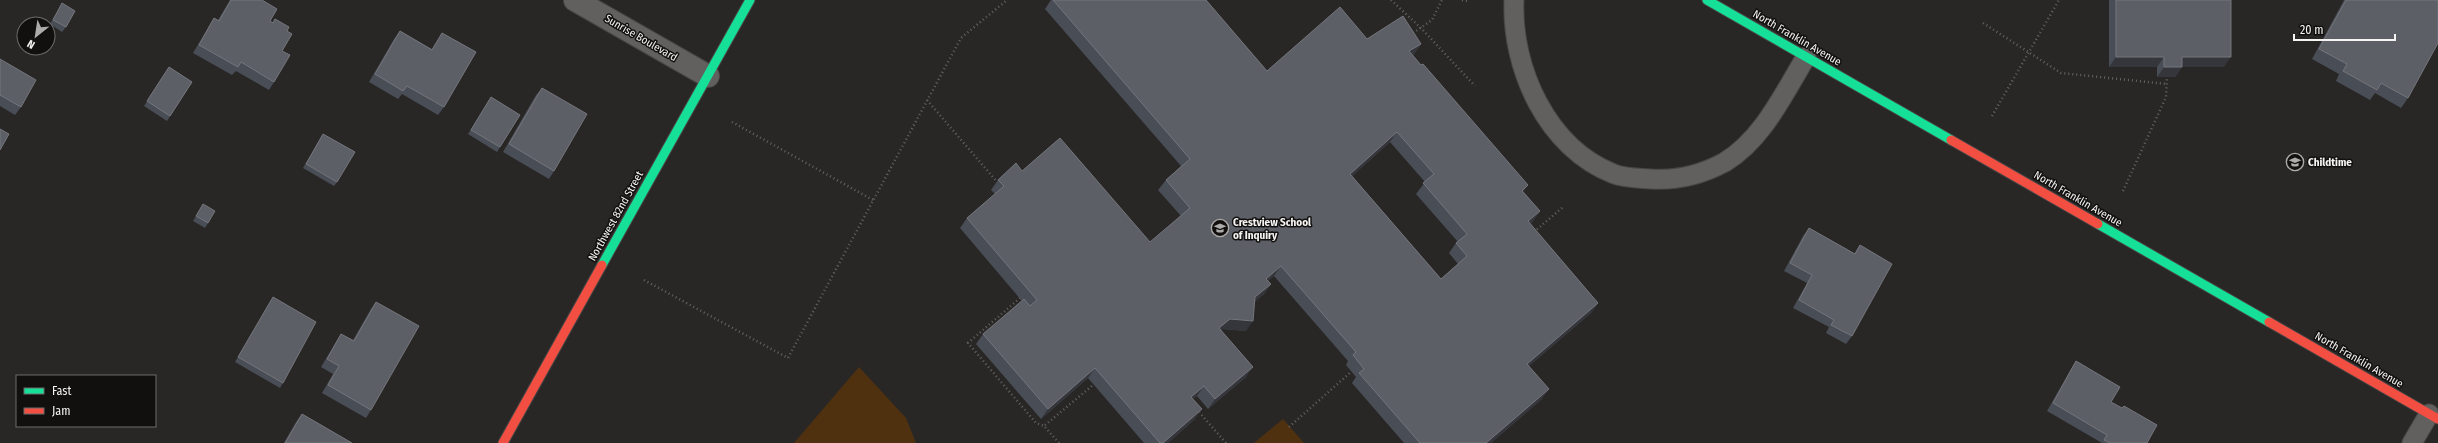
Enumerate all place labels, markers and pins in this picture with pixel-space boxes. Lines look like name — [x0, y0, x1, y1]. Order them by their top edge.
school or university icon: Childtime — [2285, 152, 2305, 172]
place label: Childtime — [2308, 156, 2352, 169]
place label: Crestview School of Inquiry — [1233, 216, 1312, 242]
school or university icon: Crestview School of Inquiry — [1210, 218, 1230, 238]

